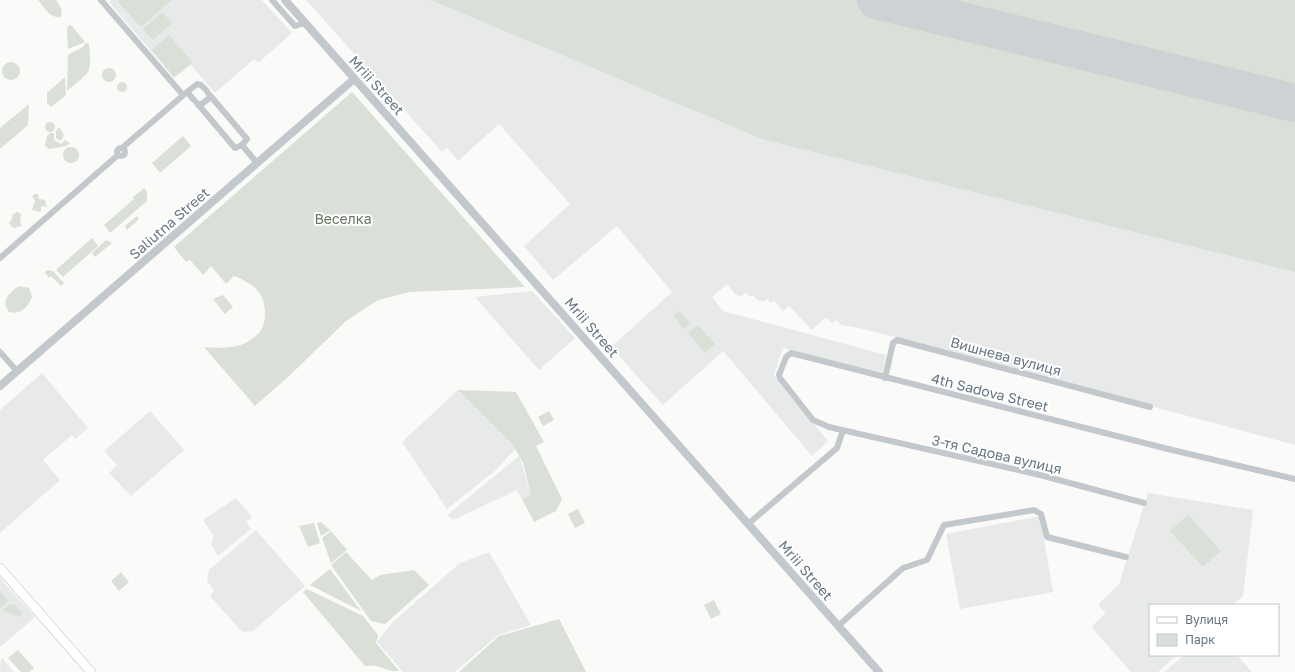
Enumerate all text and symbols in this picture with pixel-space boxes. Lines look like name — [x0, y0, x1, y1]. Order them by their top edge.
street label: Mriii Street — [346, 52, 408, 118]
street label: Saliutna Street — [125, 184, 213, 262]
park label: Веселка — [314, 210, 372, 227]
street label: Mriii Street — [561, 294, 623, 360]
street label: Вишнева вулиця — [949, 333, 1063, 379]
street label: 4th Sadova Street — [930, 369, 1050, 415]
street label: 3-тя Садова вулиця — [930, 431, 1064, 477]
street label: Mriii Street — [775, 537, 837, 603]
legend — [1149, 604, 1279, 656]
text: Вулиця — [1185, 612, 1228, 627]
text: Парк — [1185, 632, 1215, 647]

